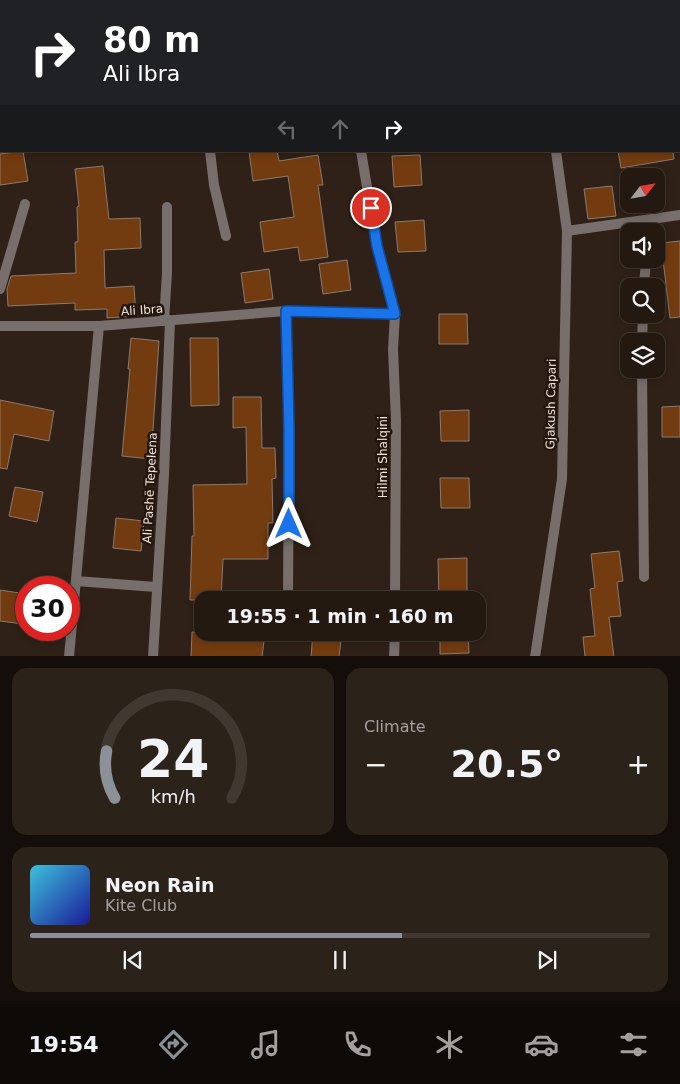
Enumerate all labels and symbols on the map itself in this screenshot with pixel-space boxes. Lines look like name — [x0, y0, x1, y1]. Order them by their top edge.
north arrow — [620, 168, 665, 212]
pin — [350, 187, 392, 229]
street label: Ali Ibra — [120, 302, 164, 318]
street label: Gjakush Capari — [543, 358, 559, 450]
street label: Hilmi Shalqini — [376, 416, 390, 498]
street label: Ali Pashë Tepelena — [140, 432, 160, 544]
position arrow — [262, 497, 314, 549]
speed limit sign: 30 — [15, 576, 80, 641]

